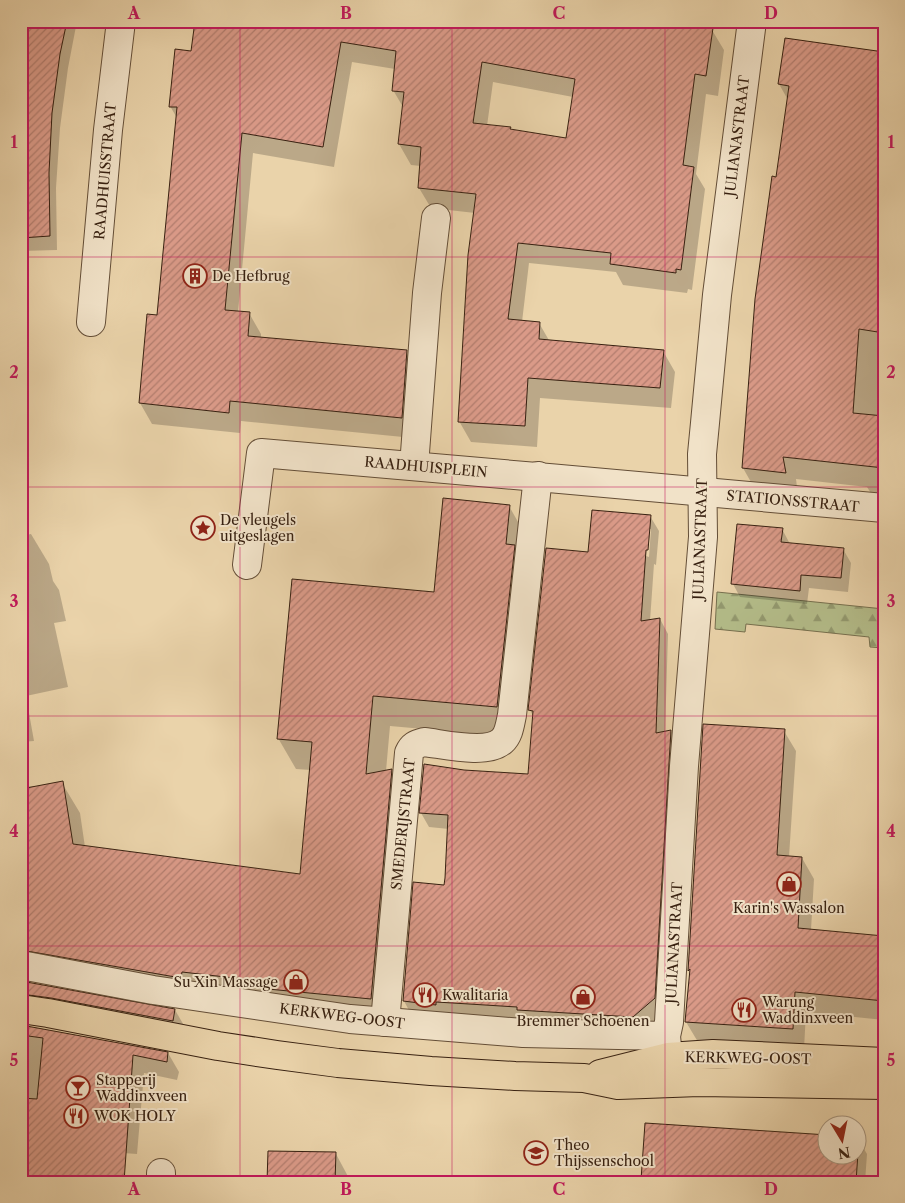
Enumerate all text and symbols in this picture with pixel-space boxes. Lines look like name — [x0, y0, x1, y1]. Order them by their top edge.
text: A — [127, 3, 141, 23]
text: B — [340, 3, 352, 23]
text: C — [553, 3, 565, 23]
text: D — [764, 3, 778, 23]
street label: JULIANASTRAAT — [720, 74, 753, 200]
street label: RAADHUISSTRAAT — [90, 101, 120, 240]
text: 1 — [10, 132, 18, 152]
text: 1 — [887, 132, 895, 152]
building icon: De Hefbrug — [182, 263, 208, 289]
place label: De Hefbrug — [212, 267, 290, 285]
text: 2 — [9, 362, 19, 382]
text: 2 — [886, 362, 896, 382]
street label: RAADHUISPLEIN — [364, 453, 489, 481]
street label: JULIANASTRAAT — [689, 477, 711, 602]
street label: STATIONSSTRAAT — [726, 486, 861, 516]
place label: De vleugels uitgeslagen — [220, 511, 296, 545]
place icon: De vleugels uitgeslagen — [190, 515, 216, 541]
text: 3 — [9, 591, 19, 611]
text: 3 — [886, 591, 896, 611]
street label: SMEDERIJSTRAAT — [387, 756, 419, 891]
text: 4 — [9, 821, 19, 841]
text: 4 — [886, 821, 896, 841]
shop icon: Karin's Wassalon — [776, 871, 802, 897]
street label: JULIANASTRAAT — [662, 881, 686, 1006]
place label: Karin's Wassalon — [733, 899, 845, 917]
shop icon: Su Xin Massage — [283, 969, 309, 995]
place label: Su Xin Massage — [174, 973, 278, 991]
restaurant icon: Kwalitaria — [412, 982, 438, 1008]
shop icon: Bremmer Schoenen — [570, 984, 596, 1010]
place label: Kwalitaria — [442, 986, 509, 1004]
place label: Warung Waddinxveen — [761, 993, 854, 1027]
restaurant icon: Warung Waddinxveen — [731, 997, 757, 1023]
street label: KERKWEG-OOST — [278, 999, 406, 1033]
place label: Bremmer Schoenen — [517, 1012, 650, 1030]
street label: KERKWEG-OOST — [685, 1048, 812, 1068]
text: 5 — [10, 1050, 19, 1070]
text: 5 — [887, 1050, 896, 1070]
place label: Stapperij Waddinxveen — [95, 1071, 188, 1105]
bar icon: Stapperij Waddinxveen — [65, 1075, 91, 1101]
restaurant icon: WOK HOLY — [63, 1103, 89, 1129]
place label: WOK HOLY — [93, 1107, 177, 1125]
north arrow — [818, 1116, 868, 1166]
place label: Theo Thijssenschool — [554, 1136, 654, 1170]
school or university icon: Theo Thijssenschool — [523, 1140, 549, 1166]
text: N — [837, 1143, 852, 1163]
text: A — [127, 1179, 141, 1199]
text: B — [340, 1179, 352, 1199]
text: C — [553, 1179, 565, 1199]
text: D — [764, 1179, 778, 1199]

